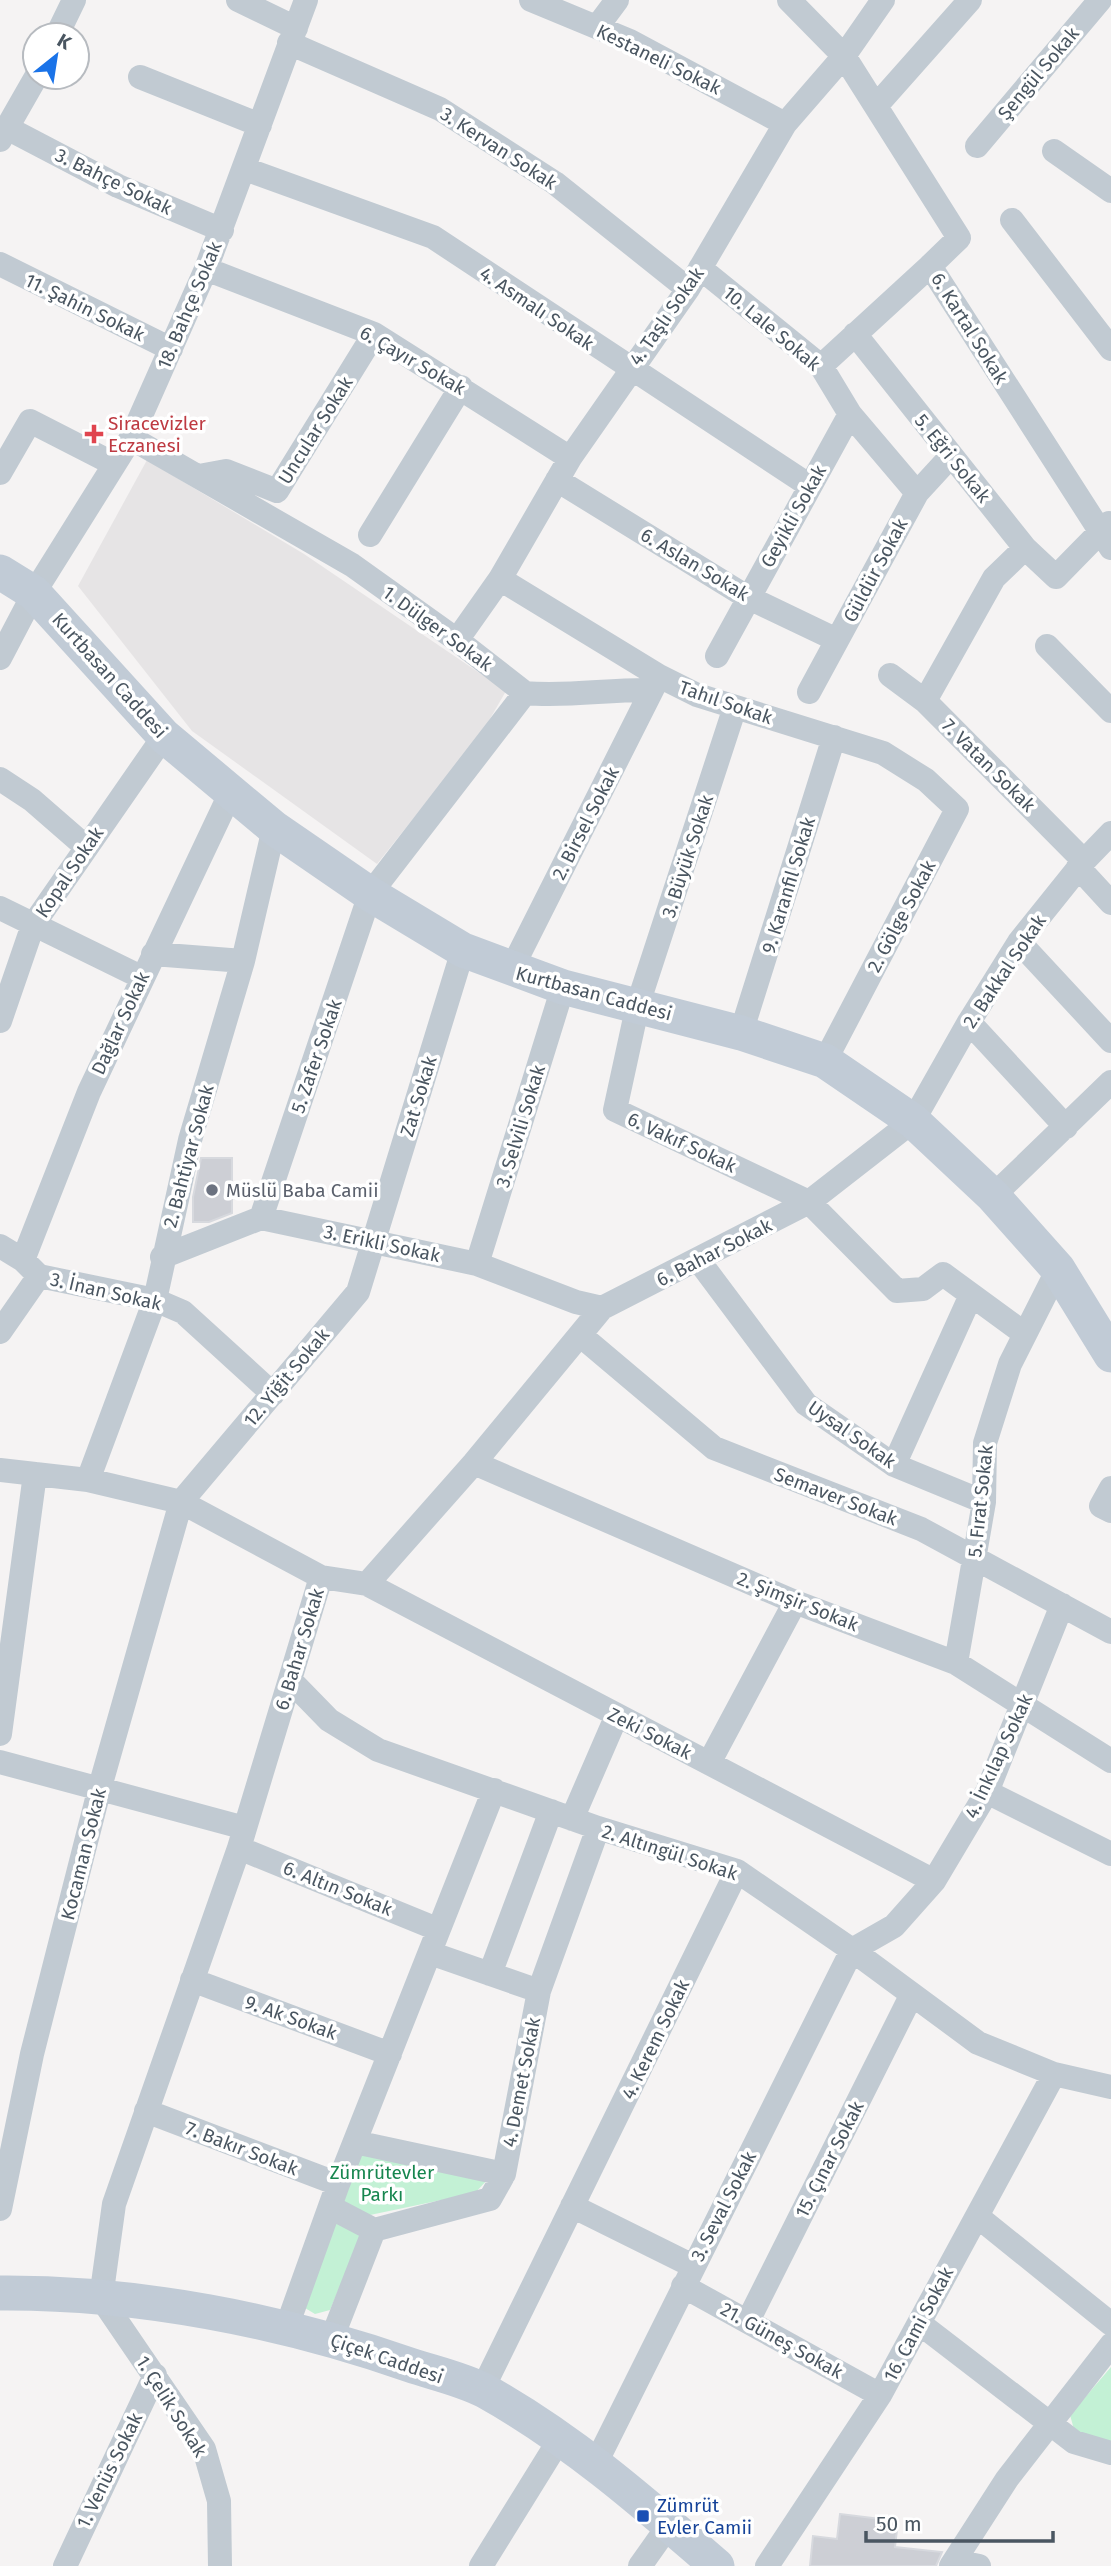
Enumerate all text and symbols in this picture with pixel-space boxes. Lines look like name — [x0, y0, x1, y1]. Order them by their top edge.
street label: Kestaneli Sokak — [593, 19, 725, 100]
north arrow — [21, 21, 91, 91]
street label: Şengül Sokak — [993, 22, 1084, 124]
text: K — [53, 29, 76, 55]
street label: 3. Kervan Sokak — [436, 102, 561, 195]
street label: 3. Bahçe Sokak — [52, 143, 176, 220]
street label: 18. Bahçe Sokak — [152, 238, 227, 372]
street label: 4. Asmalı Sokak — [475, 262, 598, 355]
street label: 4. Taşlı Sokak — [624, 263, 709, 370]
street label: 6. Kartal Sokak — [926, 268, 1013, 388]
street label: 11. Şahin Sokak — [21, 269, 149, 346]
street label: 10. Lale Sokak — [718, 281, 825, 376]
street label: 6. Çayır Sokak — [356, 321, 470, 400]
street label: Uncular Sokak — [273, 372, 358, 488]
street label: 5. Eğri Sokak — [910, 409, 996, 508]
place label: Siracevizler Eczanesi — [108, 412, 207, 457]
marker: Siracevizler Eczanesi — [86, 426, 102, 442]
street label: Geyikli Sokak — [756, 461, 831, 572]
street label: Güldür Sokak — [838, 514, 913, 626]
street label: 6. Aslan Sokak — [636, 523, 753, 606]
street label: 1. Dülger Sokak — [378, 581, 497, 676]
street label: Kurtbasan Caddesi — [47, 608, 172, 743]
street label: Tahıl Sokak — [676, 676, 776, 729]
street label: 7. Vatan Sokak — [937, 714, 1040, 817]
street label: 2. Birsel Sokak — [547, 763, 624, 884]
street label: 3. Büyük Sokak — [657, 792, 718, 920]
street label: 9. Karanfil Sokak — [757, 814, 820, 956]
street label: Kopal Sokak — [31, 822, 108, 922]
street label: 2. Gölge Sokak — [862, 856, 941, 976]
street label: 2. Bakkal Sokak — [958, 910, 1051, 1032]
street label: Kurtbasan Caddesi — [513, 962, 675, 1025]
street label: Dağlar Sokak — [87, 968, 154, 1078]
street label: 5. Zafer Sokak — [286, 996, 347, 1116]
street label: Zat Sokak — [395, 1053, 442, 1139]
street label: 3. Selvili Sokak — [491, 1062, 550, 1190]
street label: 2. Bahtiyar Sokak — [158, 1082, 219, 1230]
street label: 6. Vakıf Sokak — [624, 1107, 740, 1178]
place label: Müslü Baba Camii — [226, 1179, 379, 1202]
marker: Müslü Baba Camii — [204, 1182, 220, 1198]
street label: 6. Bahar Sokak — [653, 1213, 776, 1291]
street label: 3. Erikli Sokak — [322, 1220, 442, 1267]
street label: 3. İnan Sokak — [48, 1268, 164, 1315]
street label: 12. Yiğit Sokak — [239, 1323, 334, 1431]
street label: Uysal Sokak — [803, 1396, 900, 1473]
street label: 5. Fırat Sokak — [963, 1443, 998, 1558]
street label: Semaver Sokak — [771, 1462, 901, 1531]
street label: 2. Şimşir Sokak — [734, 1567, 862, 1636]
street label: 6. Bahar Sokak — [270, 1585, 329, 1713]
street label: 4. İnkılap Sokak — [960, 1690, 1037, 1822]
street label: Zeki Sokak — [604, 1703, 696, 1764]
street label: Kocaman Sokak — [56, 1786, 111, 1922]
street label: 2. Altıngül Sokak — [599, 1820, 741, 1885]
street label: 6. Altın Sokak — [280, 1856, 396, 1921]
street label: 4. Kerem Sokak — [617, 1975, 694, 2103]
street label: 9. Ak Sokak — [242, 1990, 340, 2045]
street label: 4. Demet Sokak — [498, 2015, 545, 2149]
street label: 15. Çınar Sokak — [790, 2097, 869, 2221]
street label: 7. Bakır Sokak — [182, 2117, 301, 2181]
street label: 3. Seval Sokak — [686, 2147, 761, 2265]
park label: Zümrütevler Parkı — [330, 2161, 435, 2206]
street label: 16. Cami Sokak — [879, 2263, 958, 2385]
street label: 21. Güneş Sokak — [717, 2297, 847, 2384]
street label: Çiçek Caddesi — [327, 2328, 446, 2389]
street label: 1. Çelik Sokak — [131, 2351, 212, 2461]
street label: 1. Venüs Sokak — [72, 2409, 147, 2532]
place label: Zümrüt Evler Camii — [657, 2494, 752, 2539]
scale bar — [866, 2500, 1053, 2544]
marker: Zümrüt Evler Camii — [635, 2508, 651, 2524]
text: 50 m — [876, 2511, 922, 2537]

